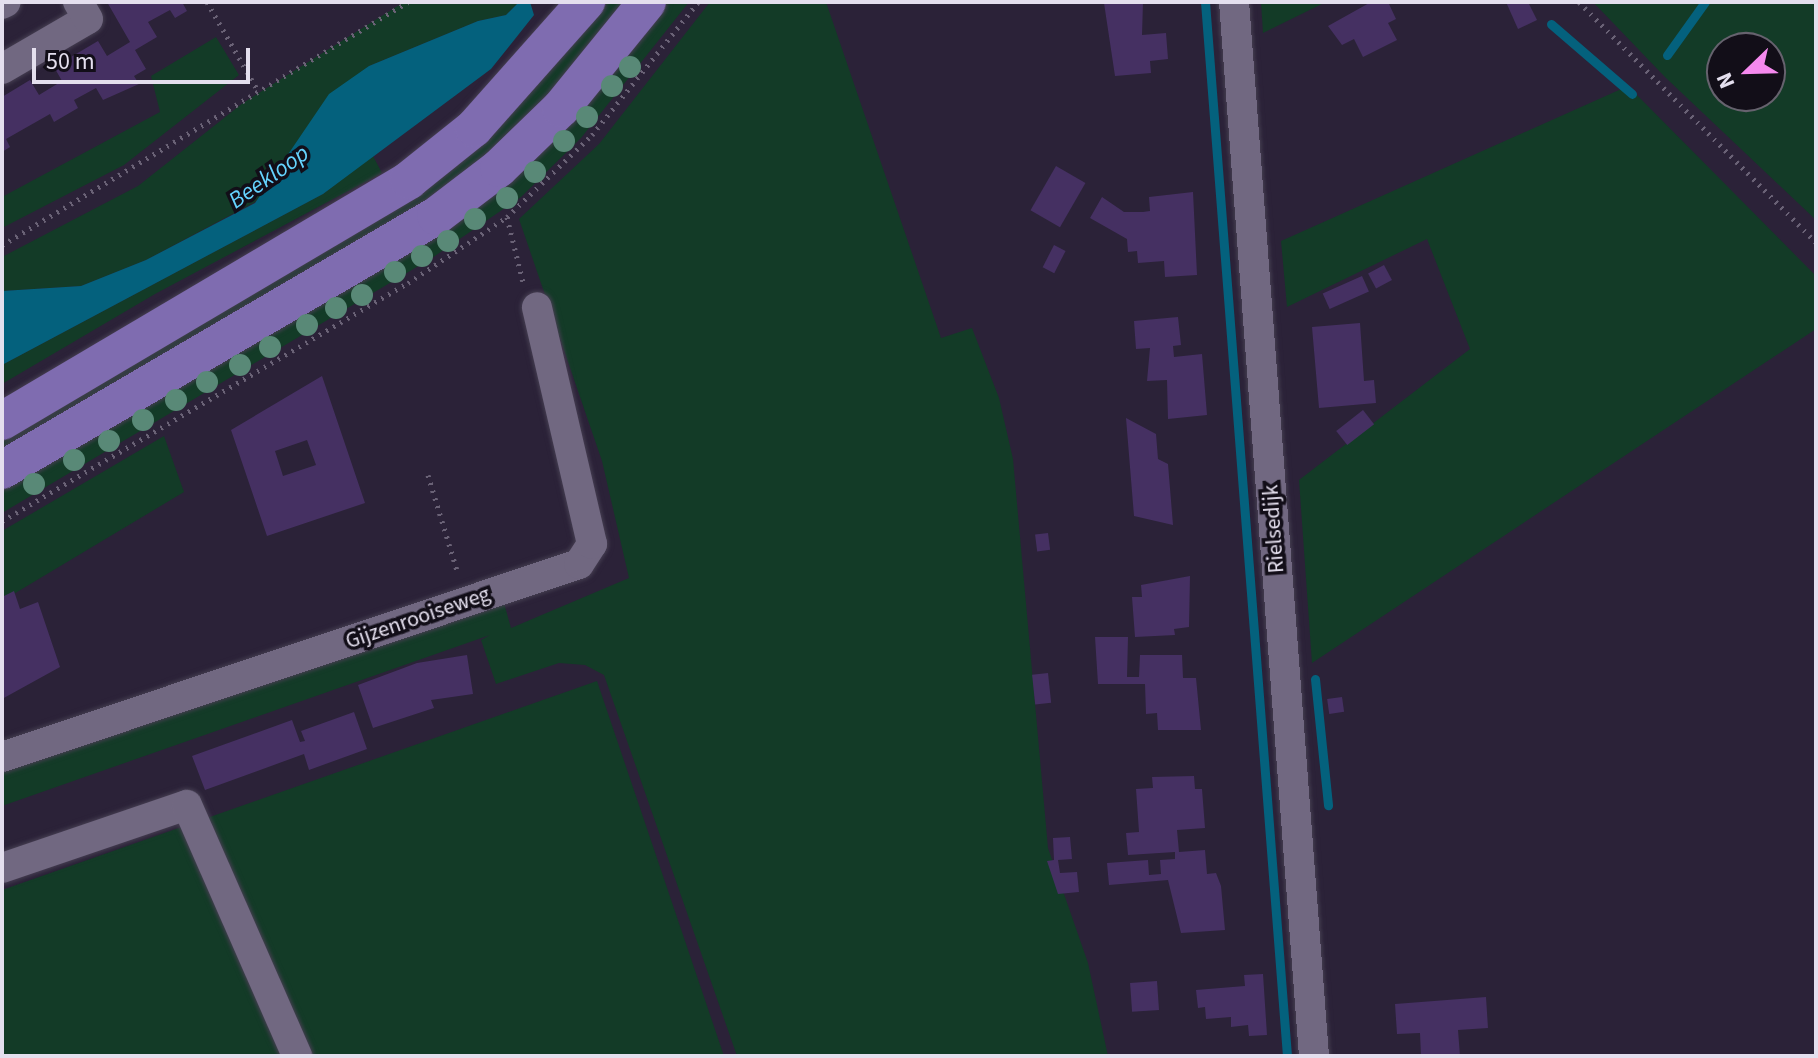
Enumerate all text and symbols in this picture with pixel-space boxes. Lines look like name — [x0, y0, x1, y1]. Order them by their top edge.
scale bar — [36, 32, 254, 82]
north arrow — [1706, 32, 1786, 112]
text: 50 m — [46, 44, 95, 79]
text: N — [1708, 68, 1743, 94]
water label: Beekloop — [223, 139, 315, 215]
street label: Rielsedijk — [1258, 484, 1290, 574]
street label: Gijzenrooiseweg — [342, 581, 494, 655]

